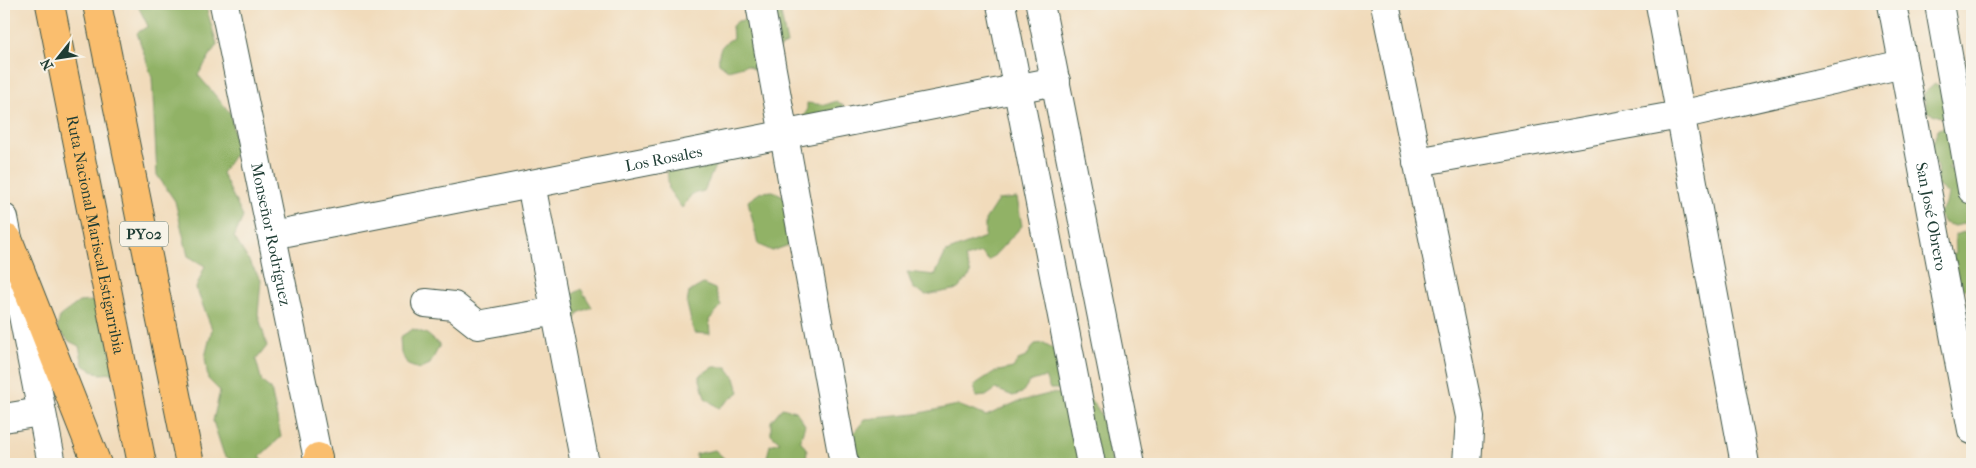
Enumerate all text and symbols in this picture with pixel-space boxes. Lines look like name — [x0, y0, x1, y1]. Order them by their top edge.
north arrow — [32, 32, 82, 82]
text: N — [37, 55, 57, 73]
street label: Ruta Nacional Mariscal Estigarribia — [63, 113, 129, 356]
street label: Los Rosales — [623, 141, 704, 175]
street label: Monseñor Rodríguez — [248, 161, 296, 307]
street label: San José Obrero — [1912, 161, 1951, 272]
road number: PY02 — [120, 222, 168, 246]

